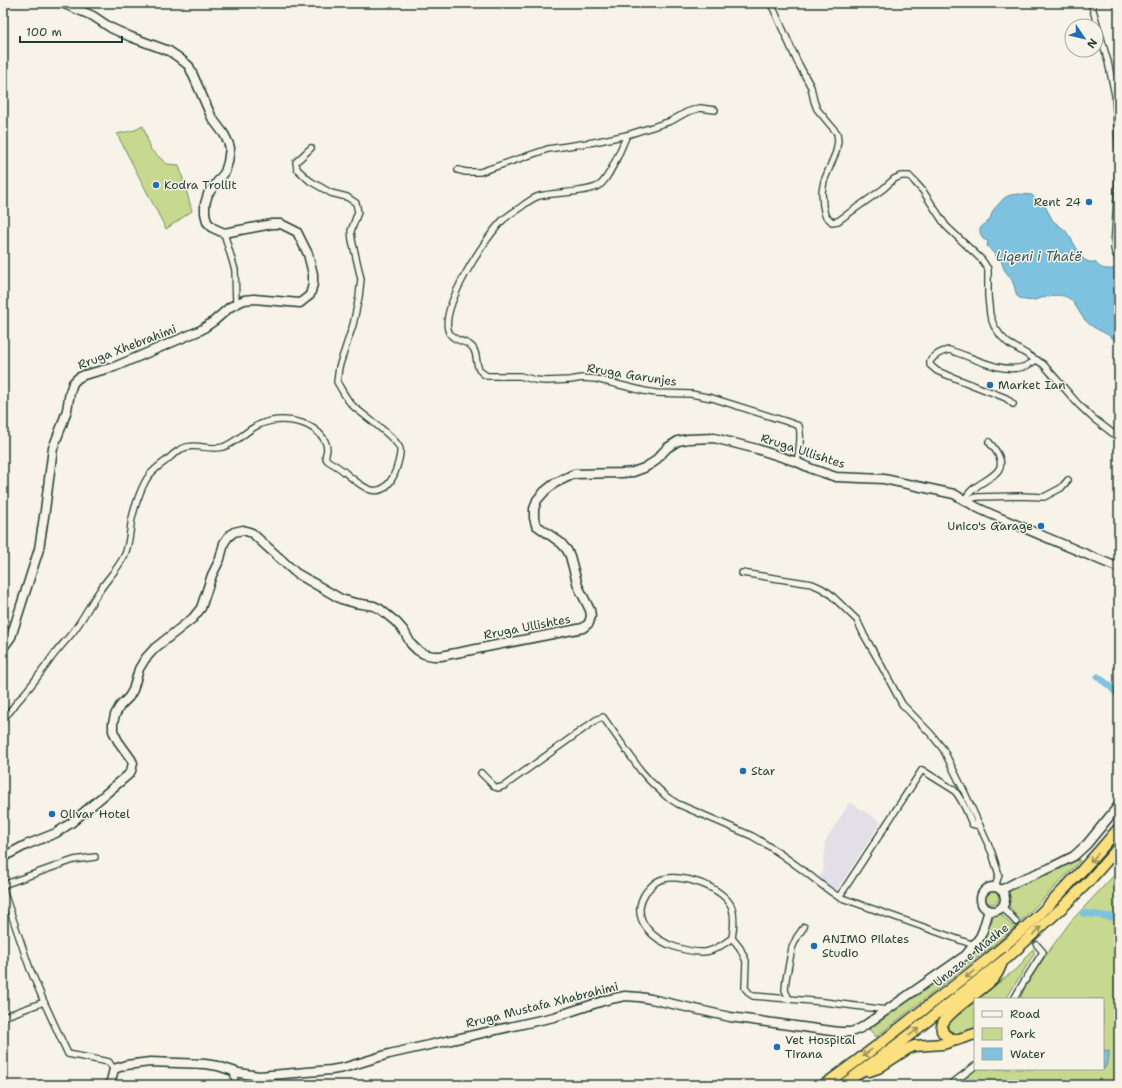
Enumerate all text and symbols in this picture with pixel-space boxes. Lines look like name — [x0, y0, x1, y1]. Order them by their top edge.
scale bar — [20, 18, 122, 44]
north arrow — [1064, 18, 1104, 58]
text: 100 m — [26, 24, 62, 40]
text: N — [1083, 36, 1100, 52]
place label: Kodra Trollit — [164, 177, 237, 193]
marker: Kodra Trollit — [151, 180, 161, 190]
place label: Rent 24 — [1034, 194, 1081, 210]
marker: Rent 24 — [1084, 197, 1094, 207]
water label: Liqeni i Thatë — [996, 248, 1083, 265]
street label: Rruga Xhebrahimi — [75, 321, 179, 373]
street label: Rruga Garunjes — [586, 360, 678, 390]
place label: Market Ian — [998, 377, 1066, 393]
marker: Market Ian — [985, 380, 995, 390]
street label: Rruga Ullishtes — [759, 430, 847, 472]
place label: Unico's Garage — [947, 518, 1033, 534]
marker: Unico's Garage — [1036, 521, 1046, 531]
street label: Rruga Ullishtes — [482, 611, 572, 643]
place label: Star — [751, 763, 776, 779]
marker: Star — [738, 766, 748, 776]
place label: Olivar Hotel — [60, 806, 130, 822]
marker: Olivar Hotel — [47, 809, 57, 819]
one-way arrow — [1089, 853, 1099, 863]
street label: Unaza e Madhe — [930, 920, 1012, 990]
one-way arrow — [1032, 927, 1042, 936]
place label: ANIMO Pilates Studio — [822, 931, 909, 961]
marker: ANIMO Pilates Studio — [809, 941, 819, 951]
one-way arrow — [964, 969, 975, 978]
street label: Rruga Mustafa Xhabrahimi — [464, 978, 620, 1032]
legend — [974, 998, 1104, 1070]
text: Road — [1010, 1006, 1041, 1022]
text: Park — [1010, 1026, 1036, 1042]
one-way arrow — [908, 1028, 919, 1036]
place label: Vet Hospital Tirana — [785, 1032, 856, 1062]
marker: Vet Hospital Tirana — [772, 1042, 782, 1052]
text: Water — [1010, 1046, 1046, 1062]
one-way arrow — [862, 1049, 873, 1058]

